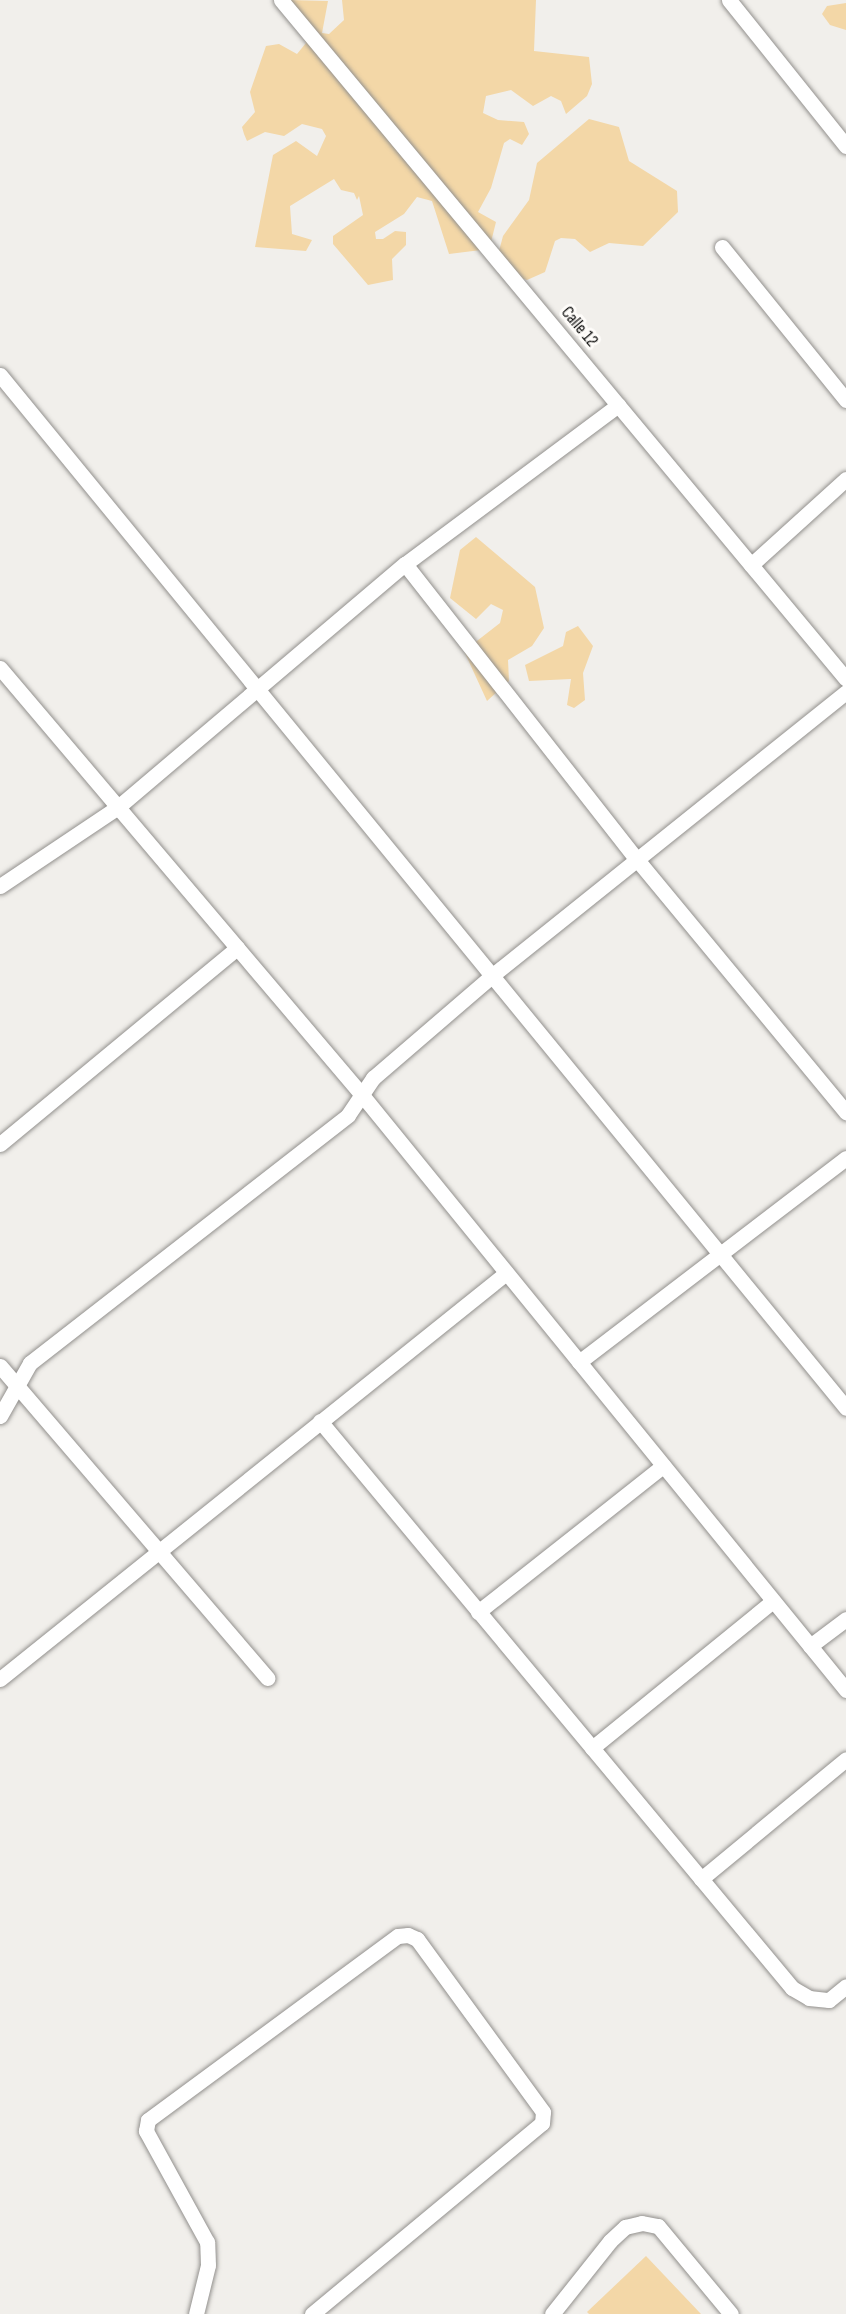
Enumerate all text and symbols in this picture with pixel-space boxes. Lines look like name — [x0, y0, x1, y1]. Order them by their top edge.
street label: Calle 12 — [556, 302, 602, 352]

